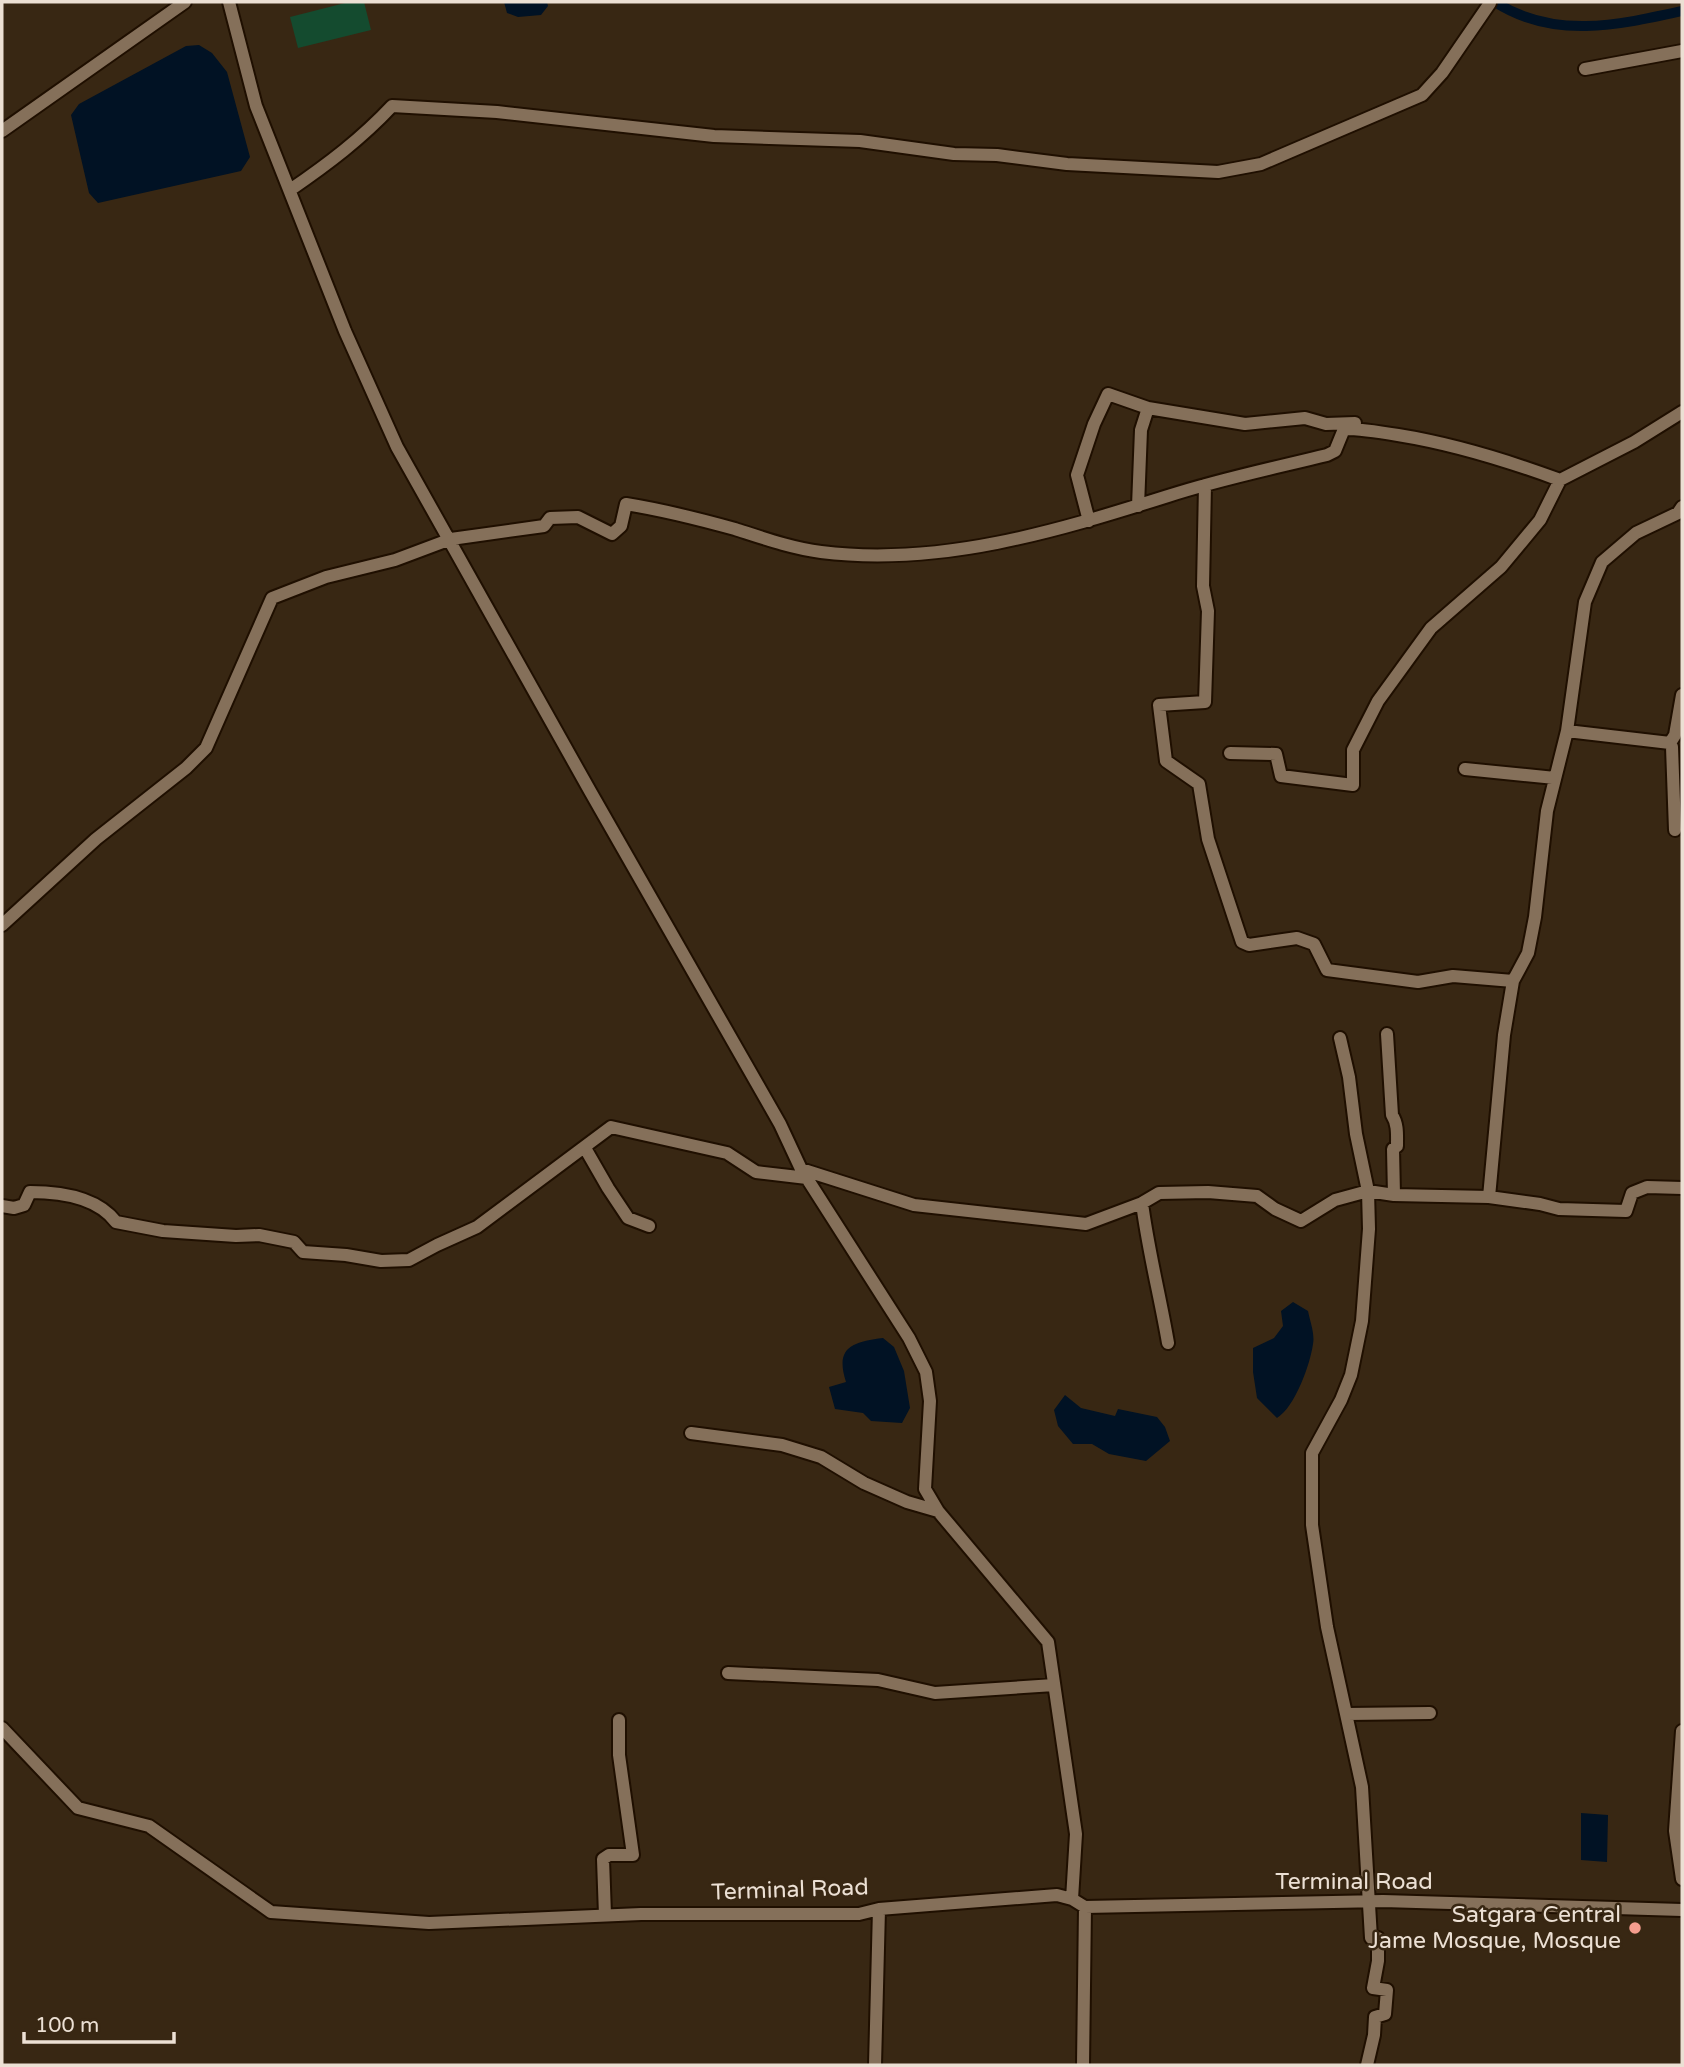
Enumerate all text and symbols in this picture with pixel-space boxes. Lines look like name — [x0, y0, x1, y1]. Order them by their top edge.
street label: Terminal Road — [1275, 1868, 1433, 1896]
street label: Terminal Road — [711, 1873, 869, 1907]
place label: Satgara Central Jame Mosque, Mosque — [1368, 1901, 1621, 1955]
marker: Satgara Central Jame Mosque, Mosque — [1627, 1920, 1643, 1936]
scale bar — [24, 2000, 175, 2044]
text: 100 m — [35, 2013, 99, 2038]

